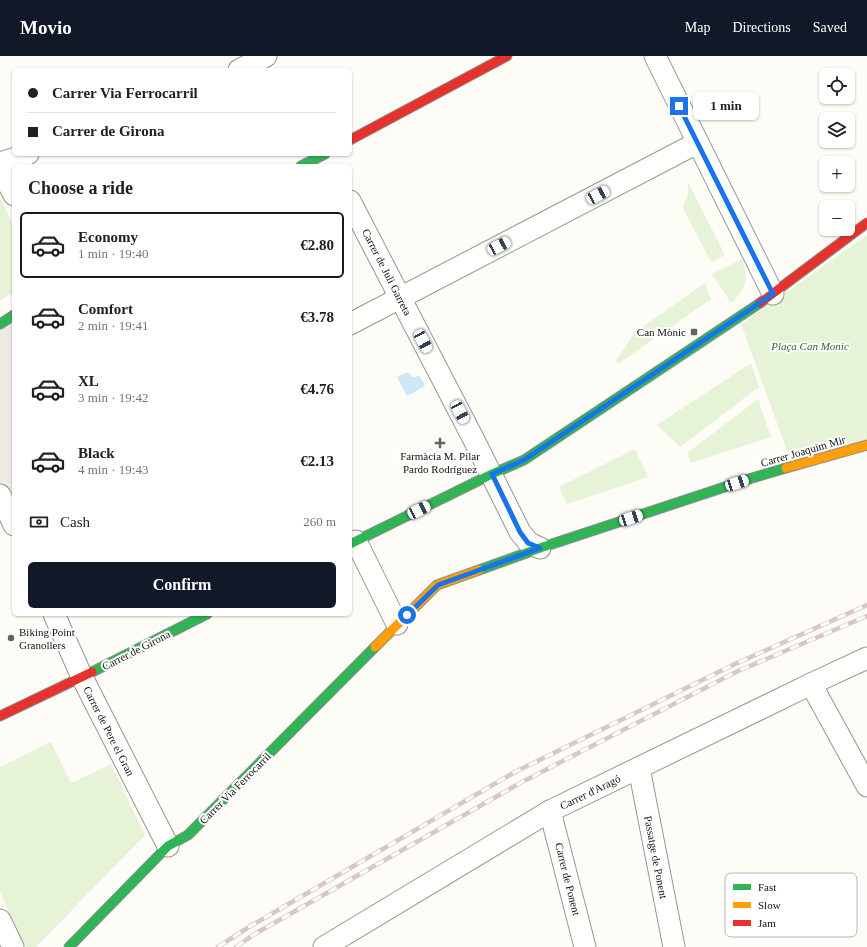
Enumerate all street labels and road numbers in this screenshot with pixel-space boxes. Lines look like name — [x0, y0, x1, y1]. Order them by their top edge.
street label: Carrer de Juli Garreta — [360, 227, 414, 317]
street label: Carrer Joaquim Mir — [759, 433, 847, 469]
street label: Carrer de Girona — [100, 628, 172, 672]
street label: Carrer de Pere el Gran — [81, 684, 137, 778]
street label: Carrer Via Ferrocarril — [197, 750, 273, 826]
street label: Carrer d'Aragó — [558, 772, 623, 812]
street label: Passatge de Ponent — [642, 814, 670, 900]
street label: Carrer de Ponent — [553, 841, 583, 917]

